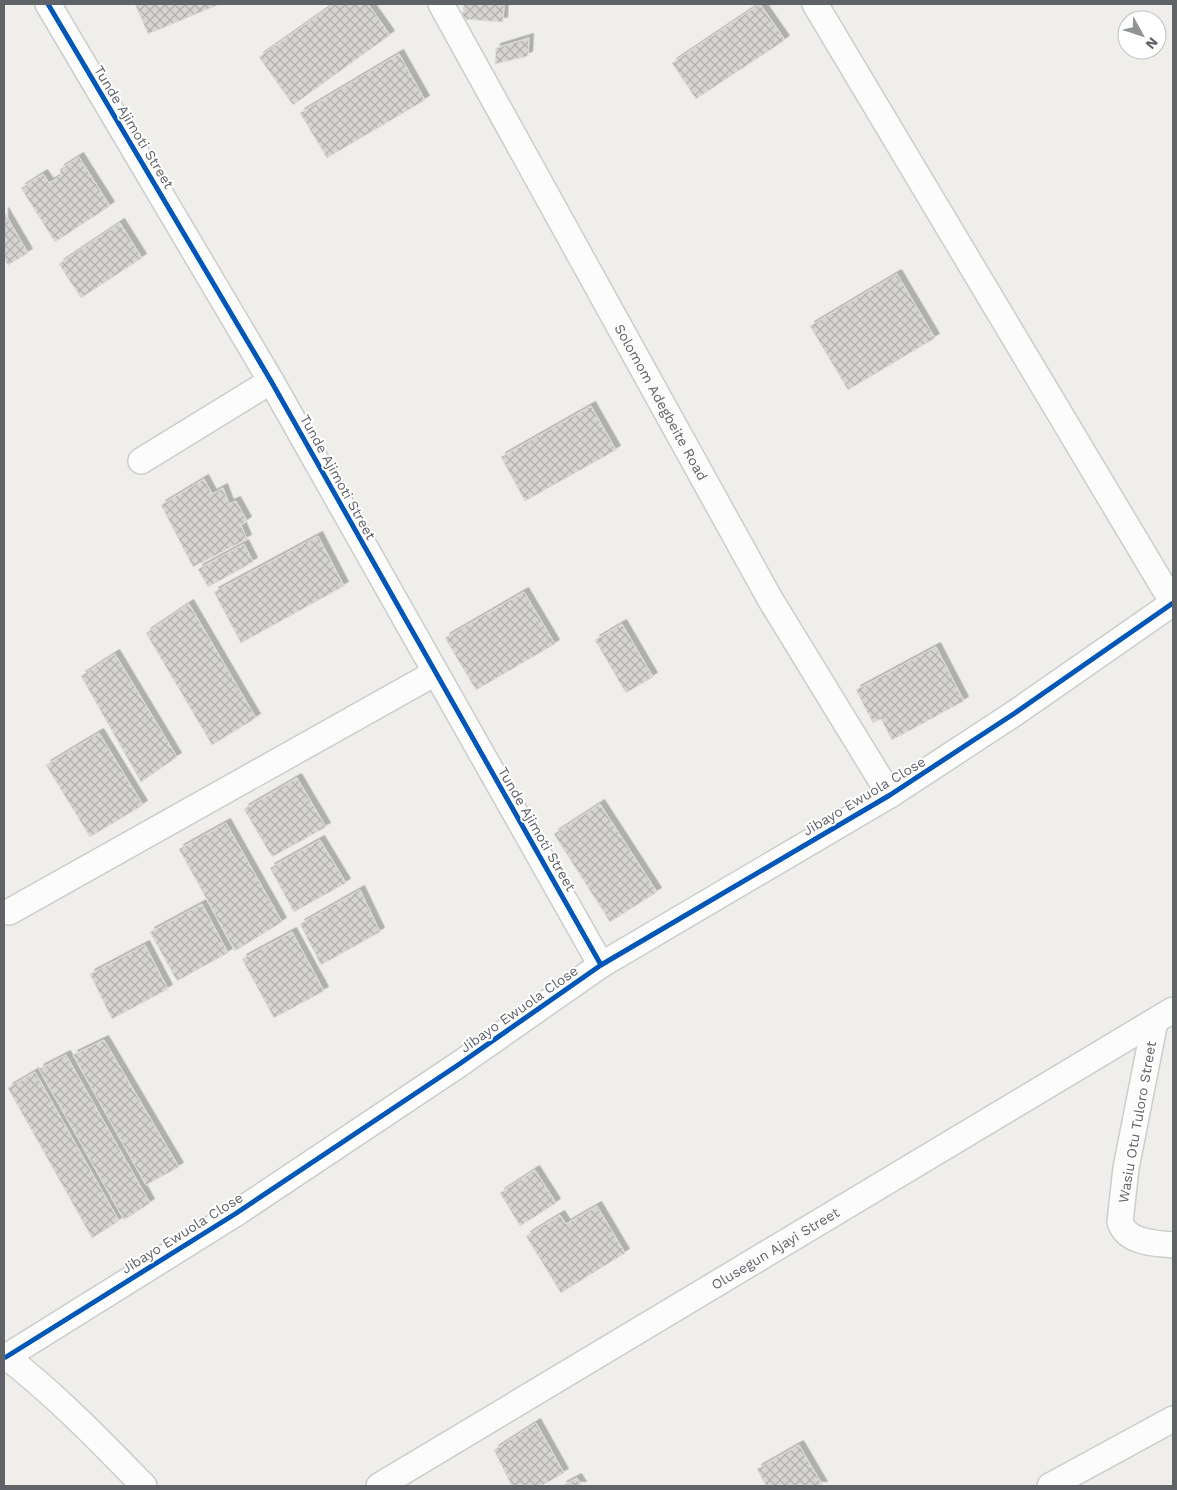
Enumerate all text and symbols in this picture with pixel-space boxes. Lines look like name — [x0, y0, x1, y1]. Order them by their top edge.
north arrow — [1117, 10, 1167, 60]
text: N — [1142, 34, 1161, 52]
street label: Tunde Ajimoti Street — [91, 63, 177, 192]
street label: Solomom Adegbeite Road — [611, 321, 711, 483]
street label: Tunde Ajimoti Street — [297, 412, 379, 543]
street label: Jibayo Ewuola Close — [800, 753, 928, 839]
street label: Tunde Ajimoti Street — [495, 764, 579, 894]
street label: Jibayo Ewuola Close — [457, 962, 581, 1056]
street label: Wasiu Otu Tuloro Street — [1115, 1040, 1159, 1204]
street label: Jibayo Ewuola Close — [118, 1189, 246, 1277]
street label: Olusegun Ajayi Street — [708, 1204, 842, 1293]

